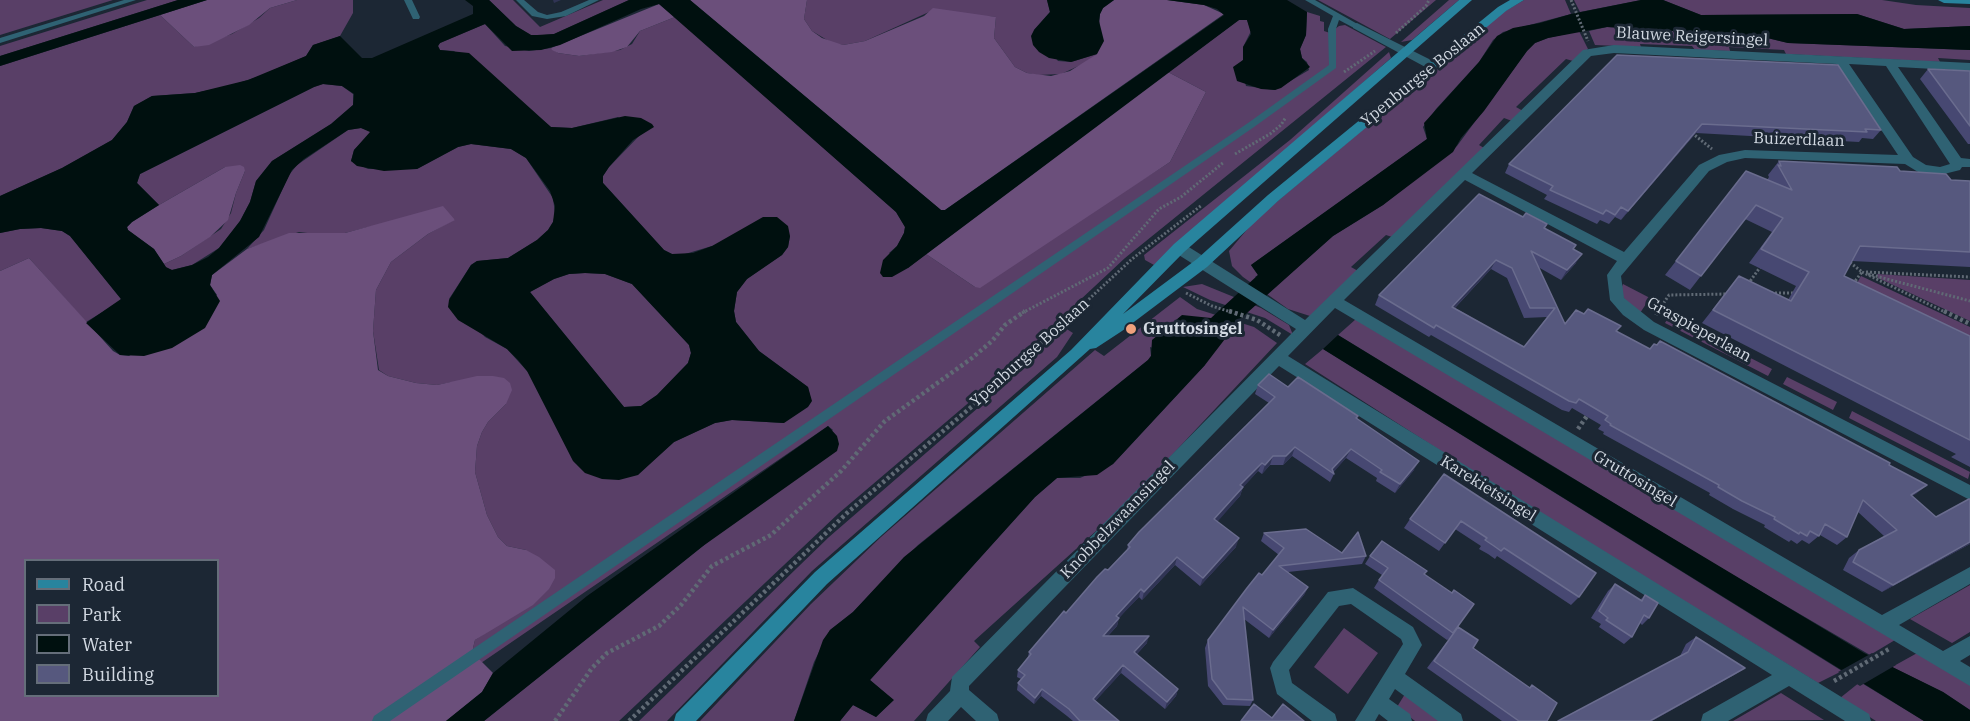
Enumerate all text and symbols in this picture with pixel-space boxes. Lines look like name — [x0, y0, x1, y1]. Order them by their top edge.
street label: Ypenburgse Boslaan — [1357, 19, 1489, 131]
street label: Blauwe Reigersingel — [1616, 23, 1768, 51]
street label: Buizerdlaan — [1753, 129, 1845, 151]
street label: Graspieperlaan — [1643, 293, 1755, 367]
street label: Ypenburgse Boslaan — [966, 294, 1094, 412]
place label: Gruttosingel — [1143, 319, 1242, 339]
marker: Gruttosingel — [1124, 322, 1138, 336]
street label: Gruttosingel — [1590, 447, 1680, 511]
street label: Karekietsingel — [1437, 452, 1539, 526]
street label: Knobbelzwaansingel — [1057, 457, 1179, 583]
legend — [24, 559, 219, 697]
text: Road — [82, 573, 125, 596]
text: Park — [82, 603, 121, 626]
text: Water — [82, 633, 132, 656]
text: Building — [82, 663, 154, 686]

